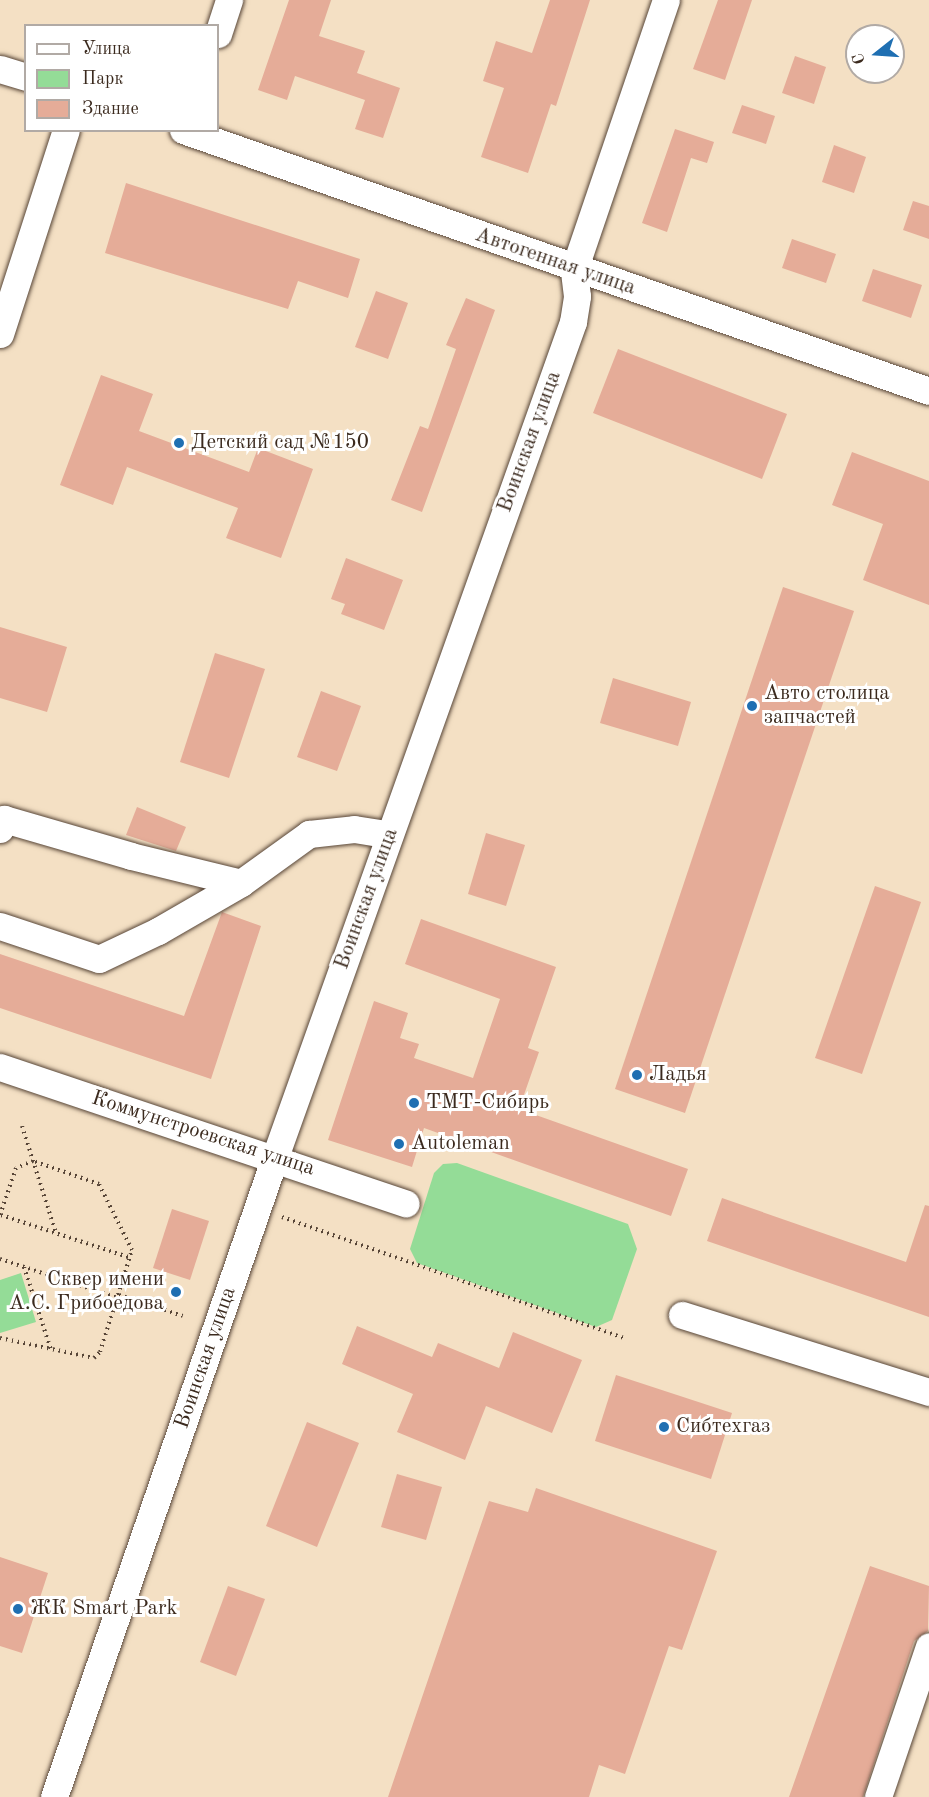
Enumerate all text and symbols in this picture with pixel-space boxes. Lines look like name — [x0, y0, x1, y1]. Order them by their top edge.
legend — [24, 24, 219, 132]
north arrow — [845, 24, 905, 84]
text: Улица — [82, 40, 131, 58]
text: С — [851, 51, 869, 66]
text: Парк — [82, 70, 123, 88]
text: Здание — [82, 100, 139, 118]
street label: Автогенная улица — [471, 223, 639, 301]
street label: Воинская улица — [493, 368, 567, 516]
place label: Детский сад №150 — [191, 430, 369, 456]
marker: Детский сад №150 — [172, 436, 186, 450]
place label: Авто столица запчастей — [764, 681, 890, 731]
marker: Авто столица запчастей — [745, 699, 759, 713]
street label: Воинская улица — [330, 825, 404, 973]
place label: Ладья — [649, 1062, 707, 1088]
marker: Ладья — [630, 1068, 644, 1082]
street label: Коммунстроевская улица — [88, 1086, 318, 1182]
place label: ТМТ-Сибирь — [426, 1090, 549, 1116]
marker: ТМТ-Сибирь — [407, 1096, 421, 1110]
place label: Autoleman — [411, 1131, 510, 1157]
marker: Autoleman — [392, 1137, 406, 1151]
place label: Сквер имени А.С. Грибоедова — [9, 1267, 164, 1317]
street label: Воинская улица — [170, 1284, 242, 1432]
marker: Сквер имени А.С. Грибоедова — [169, 1285, 183, 1299]
place label: Сибтехгаз — [676, 1414, 770, 1440]
marker: Сибтехгаз — [657, 1420, 671, 1434]
place label: ЖК Smart Park — [30, 1596, 178, 1622]
marker: ЖК Smart Park — [11, 1602, 25, 1616]

